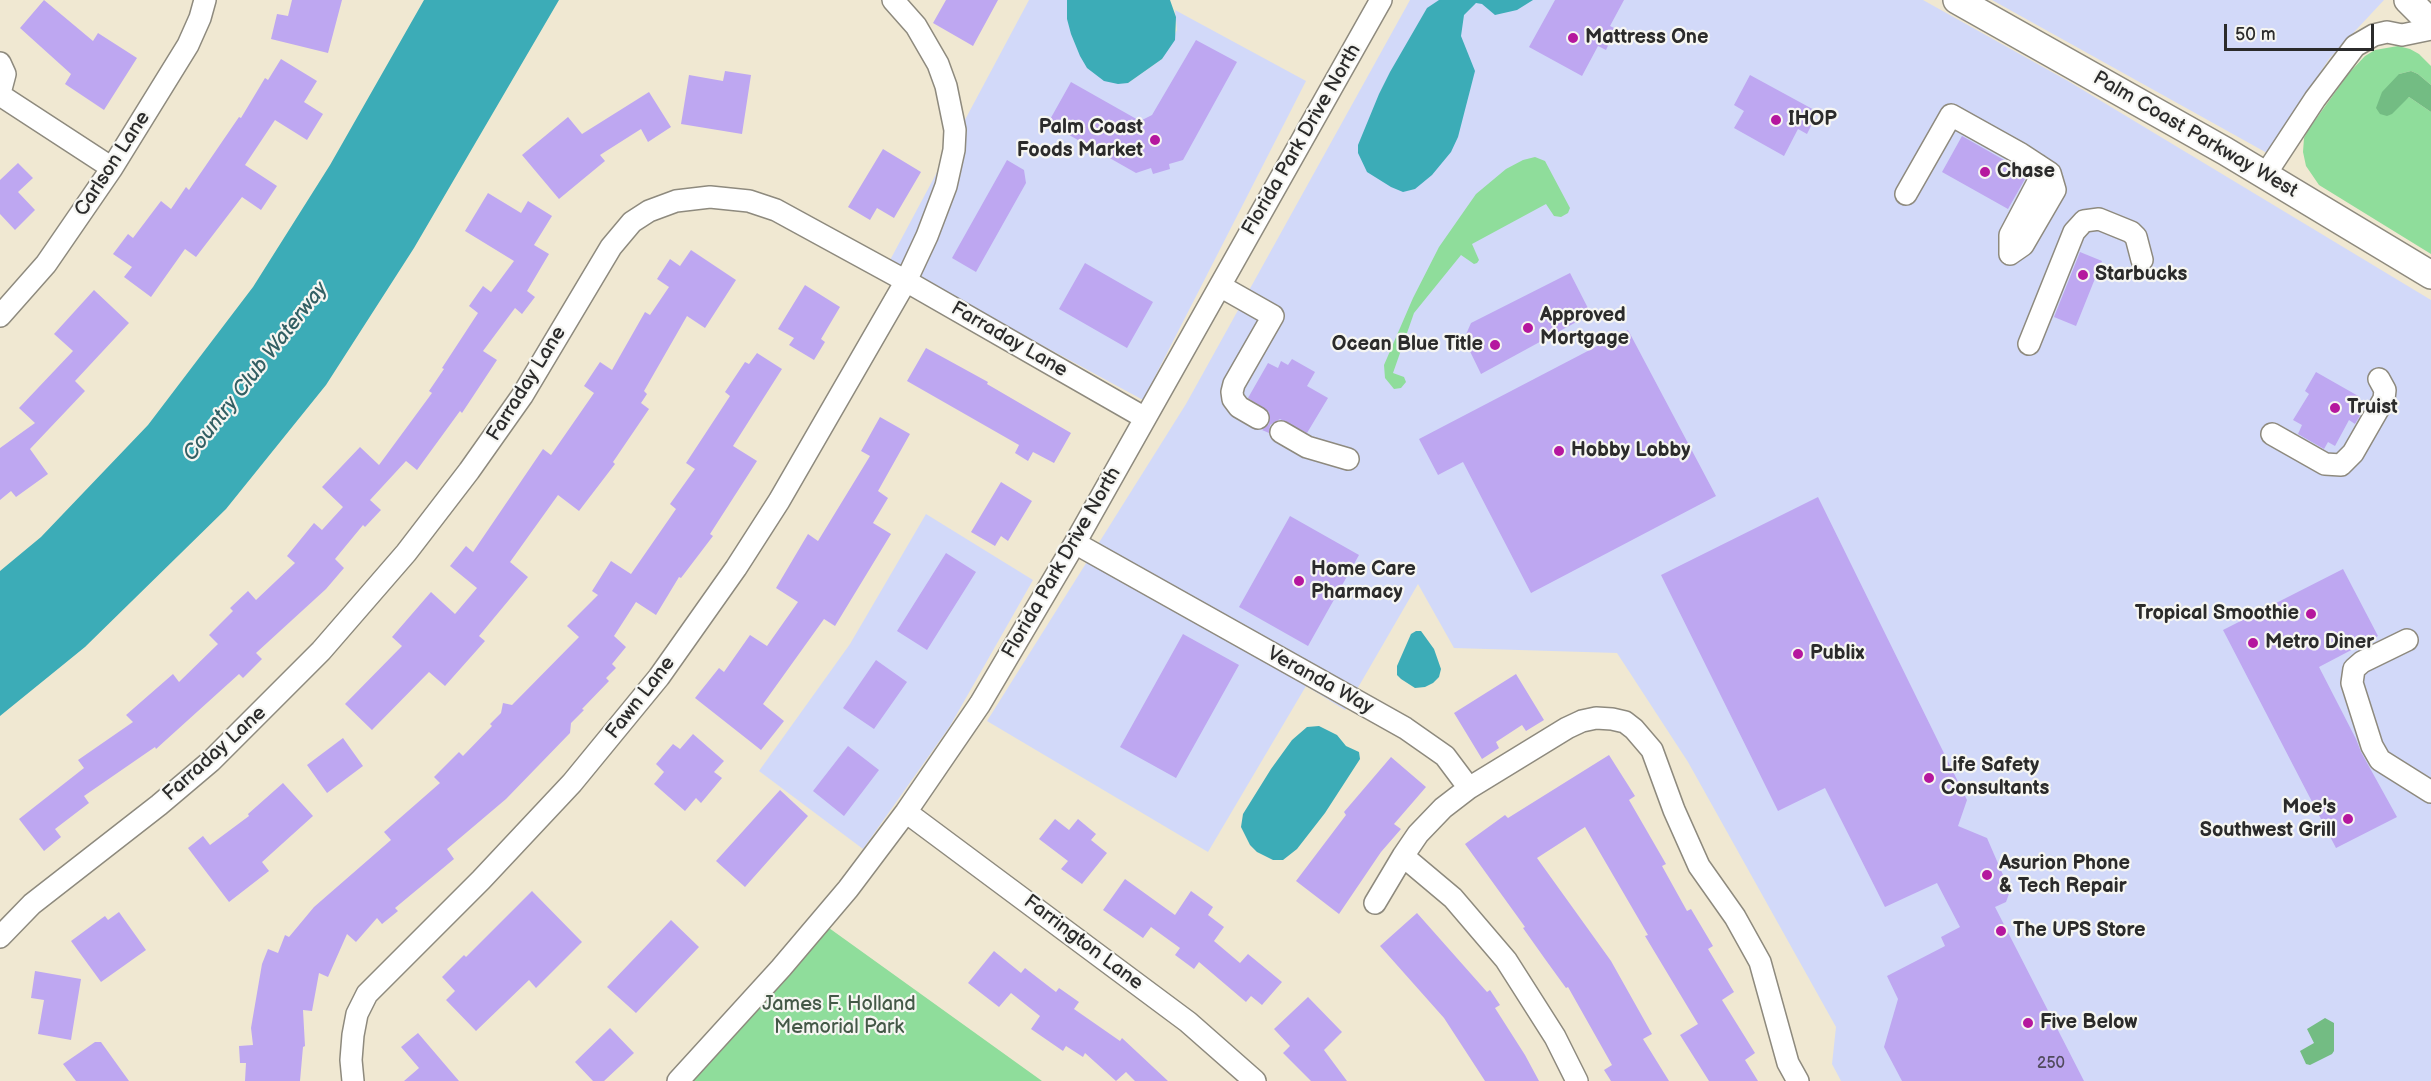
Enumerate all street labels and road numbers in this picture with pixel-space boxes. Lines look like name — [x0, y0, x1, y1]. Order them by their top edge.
street label: Florida Park Drive North — [1237, 40, 1367, 240]
street label: Palm Coast Parkway West — [2089, 67, 2301, 203]
street label: Carlson Lane — [70, 107, 156, 221]
street label: Farraday Lane — [946, 297, 1072, 383]
street label: Farraday Lane — [482, 322, 572, 446]
street label: Florida Park Drive North — [997, 463, 1127, 663]
street label: Veranda Way — [1263, 642, 1377, 720]
street label: Fawn Lane — [601, 652, 681, 744]
street label: Farraday Lane — [158, 701, 272, 807]
street label: Farrington Lane — [1018, 890, 1148, 996]

